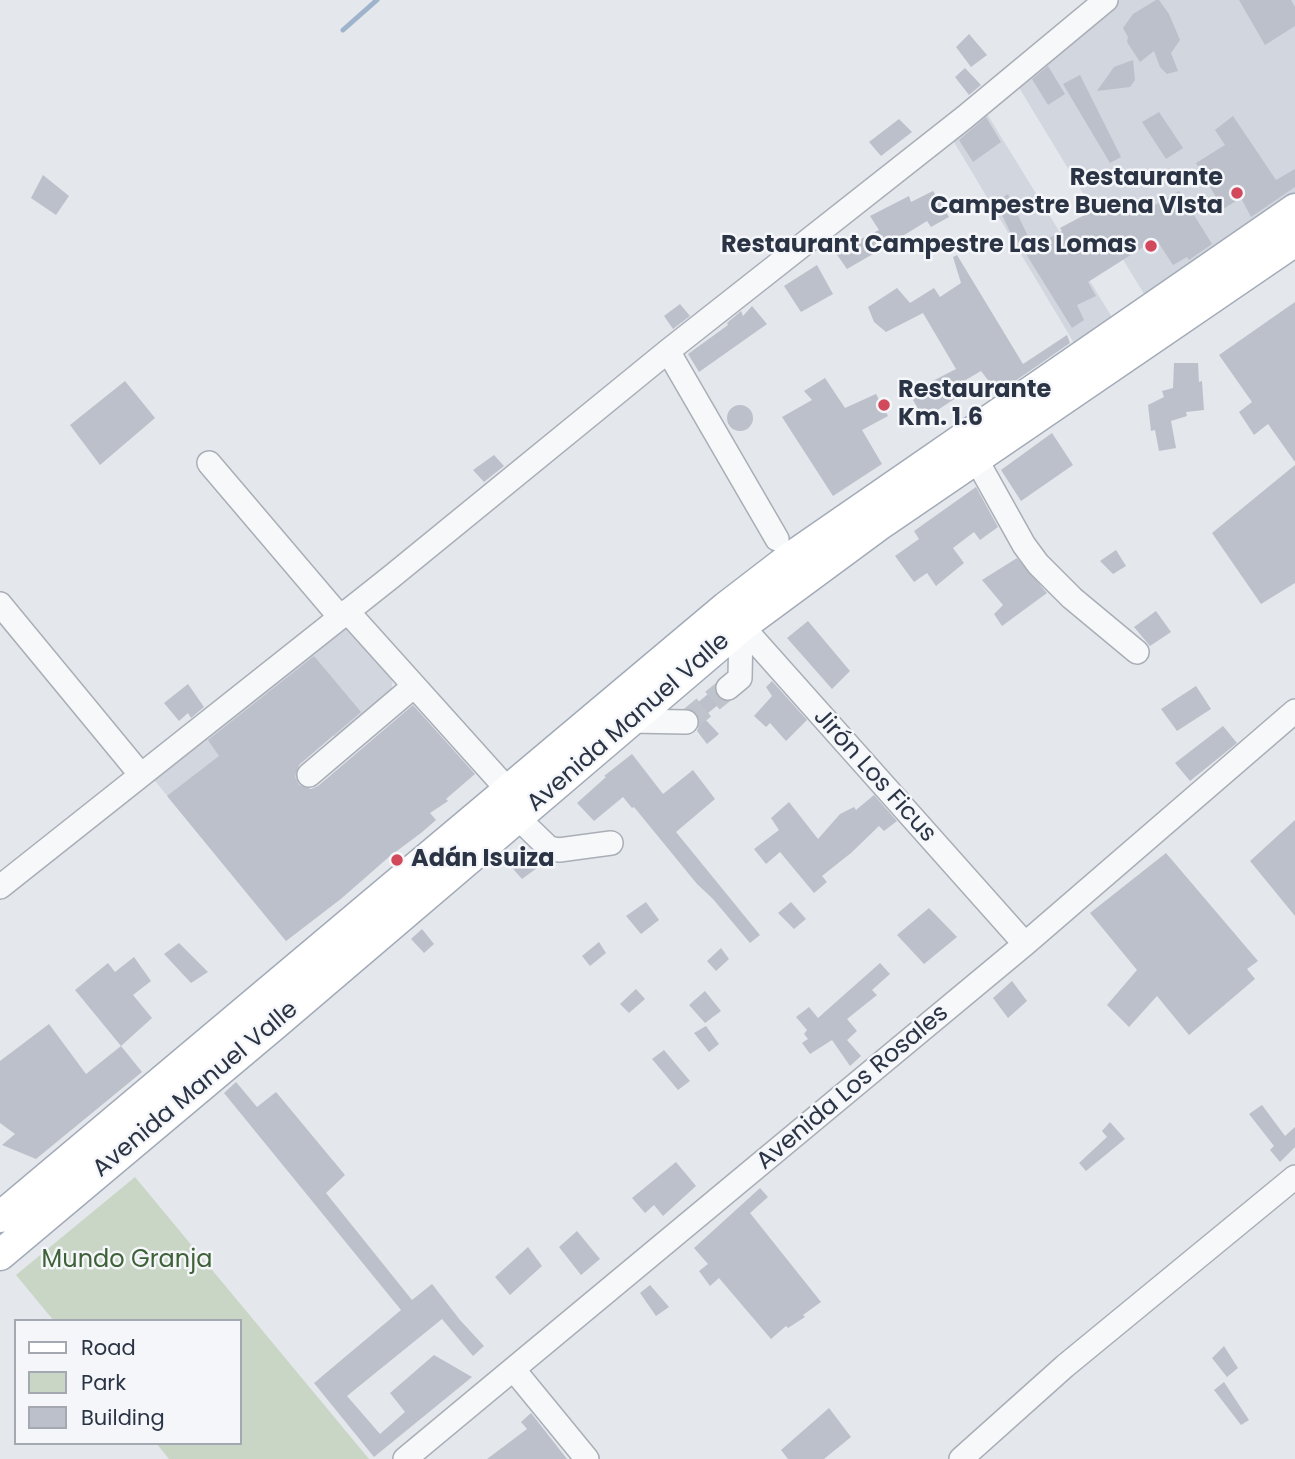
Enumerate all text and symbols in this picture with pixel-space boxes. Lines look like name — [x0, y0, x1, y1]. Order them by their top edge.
place label: Restaurante Campestre Buena VIsta — [930, 165, 1223, 221]
marker: Restaurante Campestre Buena VIsta — [1229, 185, 1245, 201]
place label: Restaurant Campestre Las Lomas — [721, 232, 1137, 260]
marker: Restaurant Campestre Las Lomas — [1143, 238, 1159, 254]
place label: Restaurante Km. 1.6 — [898, 377, 1051, 433]
marker: Restaurante Km. 1.6 — [876, 397, 892, 413]
street label: Avenida Manuel Valle — [522, 627, 736, 819]
street label: Jirón Los Ficus — [806, 703, 942, 849]
place label: Adán Isuiza — [411, 846, 554, 874]
marker: Adán Isuiza — [389, 852, 405, 868]
street label: Avenida Manuel Valle — [88, 996, 304, 1184]
street label: Avenida Los Rosales — [751, 999, 955, 1177]
park label: Mundo Granja — [42, 1247, 212, 1275]
legend — [14, 1319, 242, 1445]
text: Road — [81, 1333, 136, 1362]
text: Park — [81, 1368, 126, 1397]
text: Building — [81, 1403, 165, 1432]

